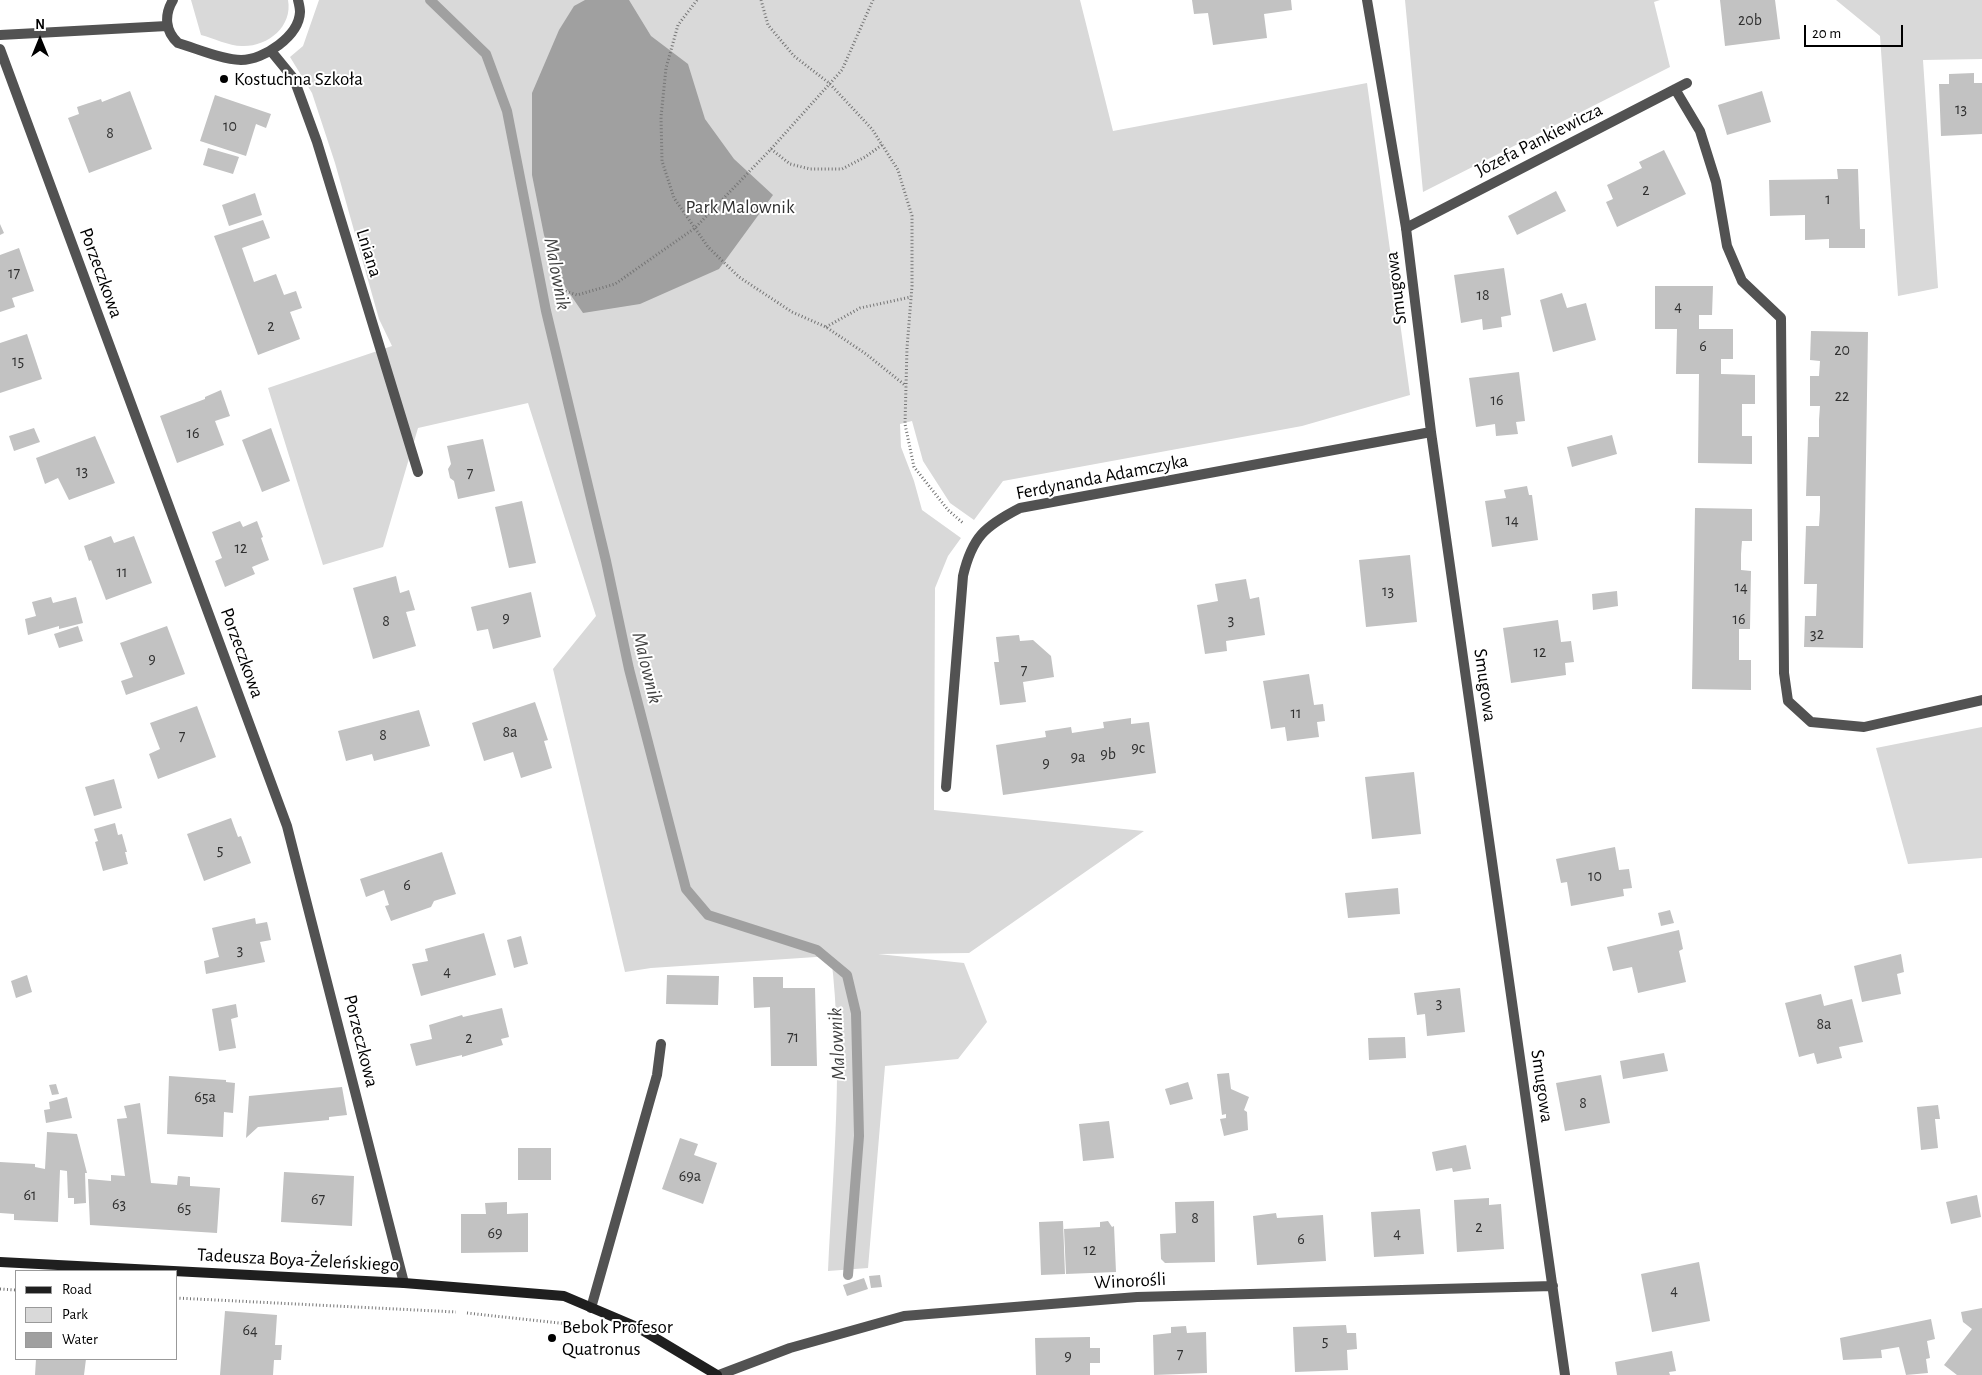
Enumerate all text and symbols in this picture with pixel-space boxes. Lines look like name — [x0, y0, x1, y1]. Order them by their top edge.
house number: 20b — [1738, 10, 1762, 30]
north arrow — [15, 15, 65, 65]
scale bar — [1807, 15, 1906, 47]
text: N — [35, 18, 45, 32]
text: 20 m — [1812, 26, 1841, 41]
place label: Kostuchna Szkoła — [234, 68, 363, 90]
marker: Kostuchna Szkoła — [218, 73, 230, 85]
street label: Józefa Pankiewicza — [1472, 98, 1606, 182]
house number: 13 — [1955, 99, 1967, 119]
house number: 10 — [223, 116, 237, 136]
house number: 8 — [106, 123, 114, 143]
house number: 2 — [1642, 180, 1650, 200]
house number: 1 — [1825, 189, 1831, 209]
park label: Park Malownik — [685, 196, 795, 218]
street label: Porzeczkowa — [74, 225, 128, 321]
street label: Lniana — [351, 226, 387, 280]
water label: Malownik — [538, 236, 576, 312]
street label: Smugowa — [1380, 250, 1412, 326]
house number: 17 — [8, 263, 20, 283]
house number: 18 — [1476, 285, 1490, 305]
house number: 4 — [1674, 296, 1682, 316]
house number: 2 — [267, 316, 275, 336]
house number: 6 — [1699, 336, 1707, 356]
house number: 20 — [1834, 340, 1850, 360]
house number: 15 — [12, 351, 24, 371]
house number: 22 — [1835, 386, 1849, 406]
house number: 16 — [1490, 390, 1504, 410]
house number: 16 — [186, 423, 200, 443]
street label: Ferdynanda Adamczyka — [1014, 449, 1190, 505]
house number: 13 — [76, 461, 88, 481]
house number: 7 — [467, 463, 473, 483]
house number: 14 — [1505, 510, 1519, 530]
house number: 12 — [235, 538, 247, 558]
house number: 11 — [116, 562, 128, 582]
house number: 14 — [1734, 577, 1748, 597]
house number: 13 — [1382, 581, 1394, 601]
street label: Porzeczkowa — [215, 605, 269, 701]
house number: 9 — [502, 608, 510, 628]
house number: 16 — [1732, 609, 1746, 629]
house number: 3 — [1228, 610, 1234, 630]
house number: 8 — [382, 611, 390, 631]
house number: 32 — [1810, 624, 1824, 644]
water label: Malownik — [627, 630, 667, 706]
house number: 12 — [1534, 642, 1546, 662]
street label: Smugowa — [1469, 647, 1501, 723]
house number: 9 — [148, 649, 156, 669]
house number: 7 — [1021, 660, 1027, 680]
house number: 11 — [1290, 703, 1302, 723]
house number: 8a — [503, 722, 517, 742]
house number: 8 — [379, 725, 387, 745]
house number: 7 — [179, 726, 185, 746]
house number: 9c — [1131, 738, 1145, 758]
house number: 9b — [1100, 744, 1116, 764]
house number: 9a — [1071, 747, 1085, 767]
house number: 9 — [1042, 753, 1050, 773]
house number: 5 — [217, 840, 223, 860]
house number: 10 — [1588, 866, 1602, 886]
house number: 6 — [403, 875, 411, 895]
house number: 3 — [237, 940, 243, 960]
house number: 4 — [443, 961, 451, 981]
street label: Porzeczkowa — [339, 992, 383, 1090]
house number: 3 — [1436, 993, 1442, 1013]
water label: Malownik — [823, 1007, 851, 1081]
house number: 8a — [1817, 1014, 1831, 1034]
house number: 71 — [787, 1027, 799, 1047]
house number: 2 — [465, 1028, 473, 1048]
street label: Smugowa — [1526, 1048, 1558, 1124]
house number: 65a — [194, 1087, 216, 1107]
house number: 8 — [1579, 1093, 1587, 1113]
house number: 69a — [679, 1166, 701, 1186]
house number: 61 — [23, 1185, 37, 1205]
house number: 67 — [311, 1189, 325, 1209]
house number: 63 — [112, 1194, 126, 1214]
house number: 65 — [177, 1198, 191, 1218]
house number: 8 — [1191, 1208, 1199, 1228]
house number: 2 — [1475, 1217, 1483, 1237]
house number: 69 — [487, 1223, 503, 1243]
house number: 4 — [1393, 1223, 1401, 1243]
house number: 6 — [1297, 1229, 1305, 1249]
house number: 12 — [1084, 1240, 1096, 1260]
street label: Tadeusza Boya-Żeleńskiego — [196, 1243, 400, 1277]
street label: Winorośli — [1093, 1268, 1167, 1294]
legend — [15, 1270, 178, 1360]
house number: 4 — [1670, 1280, 1678, 1300]
text: Road — [62, 1282, 92, 1297]
text: Park — [62, 1307, 88, 1322]
place label: Bebok Profesor Quatronus — [562, 1316, 673, 1360]
house number: 64 — [242, 1320, 258, 1340]
house number: 5 — [1322, 1331, 1328, 1351]
text: Water — [62, 1332, 98, 1347]
marker: Bebok Profesor Quatronus — [546, 1332, 558, 1344]
house number: 7 — [1177, 1344, 1183, 1364]
house number: 9 — [1064, 1346, 1072, 1366]

